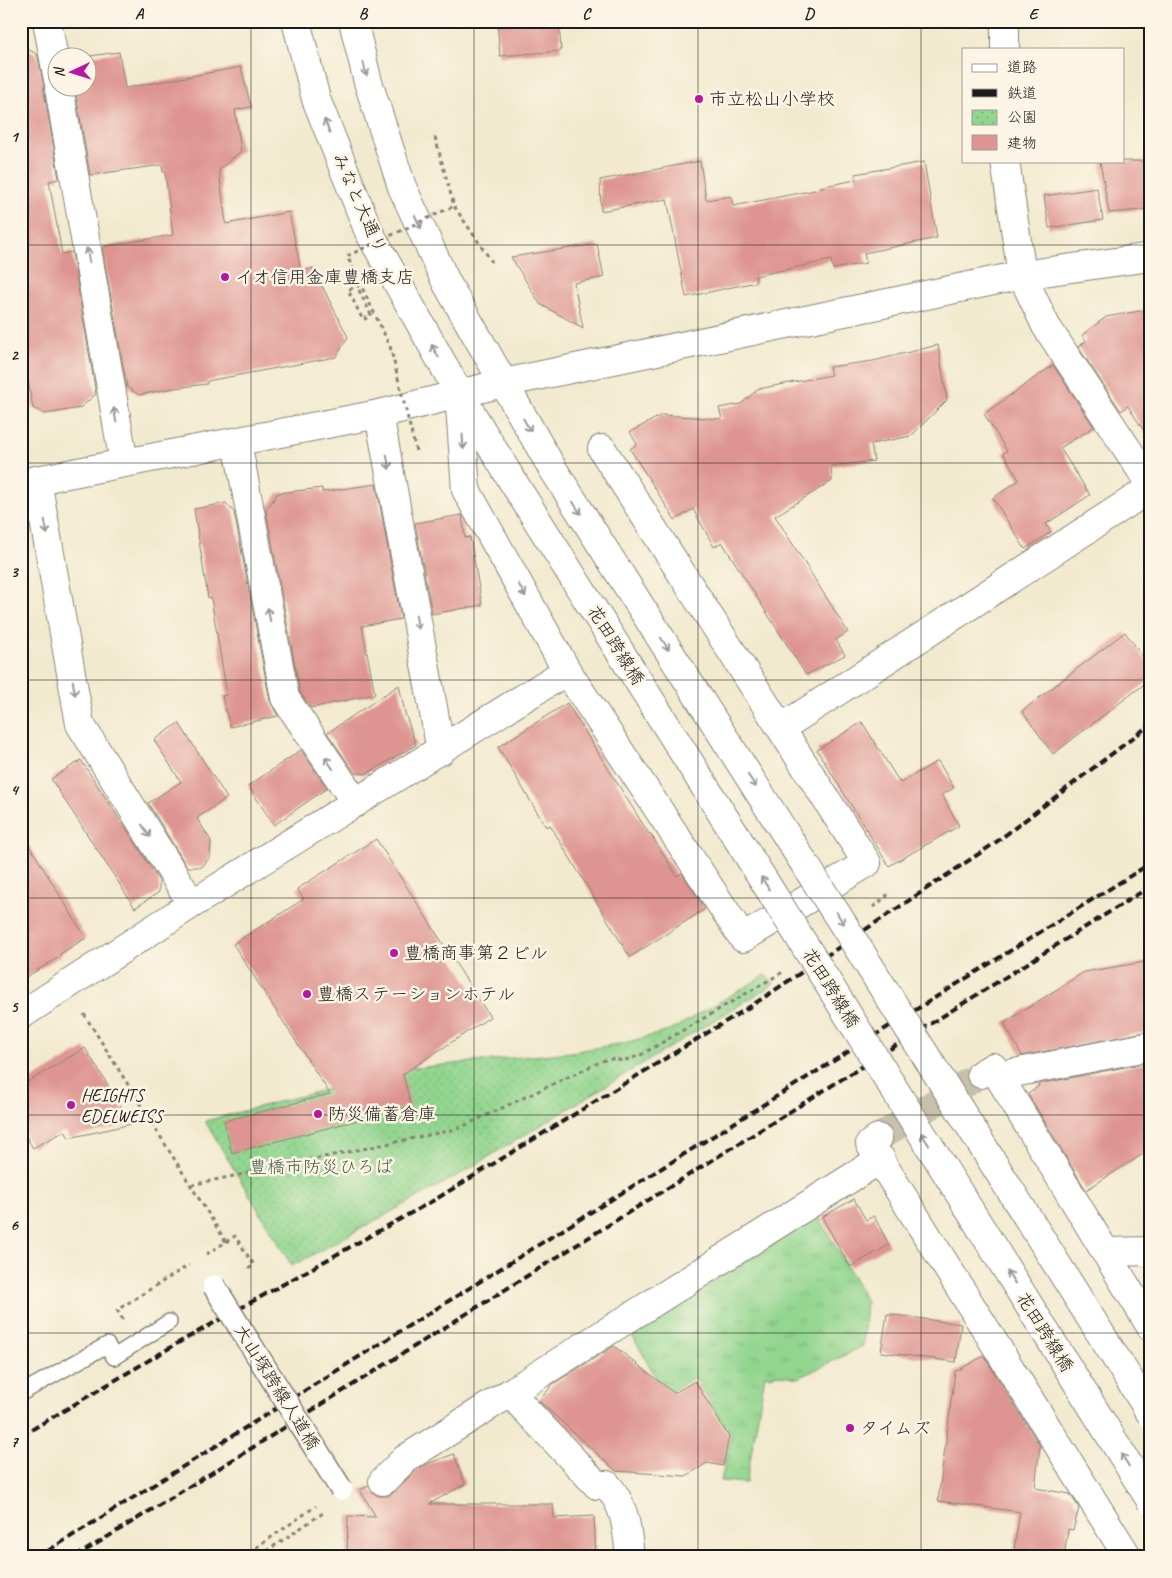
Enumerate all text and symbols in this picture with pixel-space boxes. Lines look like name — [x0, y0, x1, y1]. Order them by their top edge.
text: A — [135, 4, 145, 24]
text: B — [359, 4, 369, 24]
text: C — [582, 4, 592, 24]
text: D — [804, 4, 815, 24]
text: E — [1029, 4, 1040, 24]
north arrow — [48, 48, 98, 98]
legend — [962, 48, 1124, 162]
text: 道路 — [1007, 58, 1037, 77]
one-way arrow — [361, 60, 370, 76]
text: N — [51, 66, 68, 78]
text: 鉄道 — [1007, 84, 1037, 103]
place label: 市立松山小学校 — [709, 88, 835, 110]
marker: 市立松山小学校 — [693, 93, 705, 105]
text: 公園 — [1007, 108, 1037, 127]
one-way arrow — [322, 119, 331, 134]
text: 1 — [10, 127, 19, 147]
text: 建物 — [1007, 134, 1037, 153]
street label: みなと大通り — [328, 149, 392, 257]
one-way arrow — [414, 214, 424, 229]
one-way arrow — [82, 248, 92, 264]
place label: イオ信用金庫豊橋支店 — [235, 266, 414, 288]
marker: イオ信用金庫豊橋支店 — [219, 271, 231, 283]
one-way arrow — [430, 344, 440, 358]
text: 2 — [10, 345, 19, 365]
one-way arrow — [110, 408, 120, 424]
one-way arrow — [522, 417, 532, 432]
one-way arrow — [458, 434, 467, 450]
one-way arrow — [384, 454, 394, 470]
one-way arrow — [573, 500, 583, 514]
one-way arrow — [41, 519, 51, 535]
text: 3 — [10, 562, 19, 582]
one-way arrow — [517, 582, 527, 596]
street label: 花田跨線橋 — [583, 601, 649, 689]
one-way arrow — [264, 607, 274, 623]
one-way arrow — [413, 614, 423, 630]
one-way arrow — [660, 637, 670, 651]
one-way arrow — [69, 679, 79, 695]
one-way arrow — [323, 756, 333, 770]
one-way arrow — [747, 774, 757, 788]
text: 4 — [10, 780, 19, 800]
one-way arrow — [142, 823, 152, 837]
one-way arrow — [760, 876, 770, 890]
one-way arrow — [835, 911, 845, 925]
place label: 豊橋商事第２ビル — [404, 942, 548, 964]
street label: 花田跨線橋 — [798, 944, 864, 1032]
marker: 豊橋商事第２ビル — [388, 947, 400, 959]
place label: 豊橋ステーションホテル — [317, 983, 515, 1005]
marker: 豊橋ステーションホテル — [301, 988, 313, 1000]
text: 5 — [11, 997, 20, 1017]
place label: HEIGHTS EDELWEISS — [81, 1084, 165, 1127]
marker: HEIGHTS EDELWEISS — [65, 1099, 77, 1111]
place label: 防災備蓄倉庫 — [328, 1103, 436, 1125]
marker: 防災備蓄倉庫 — [312, 1108, 324, 1120]
one-way arrow — [920, 1133, 930, 1147]
park label: 豊橋市防災ひろば — [249, 1156, 393, 1178]
text: 6 — [10, 1215, 19, 1235]
one-way arrow — [1006, 1271, 1016, 1285]
street label: 花田跨線橋 — [1012, 1288, 1078, 1376]
street label: 大山塚跨線人道橋 — [230, 1320, 324, 1454]
place label: タイムズ — [860, 1417, 931, 1439]
marker: タイムズ — [844, 1422, 856, 1434]
text: 7 — [10, 1432, 19, 1452]
one-way arrow — [1120, 1453, 1130, 1467]

